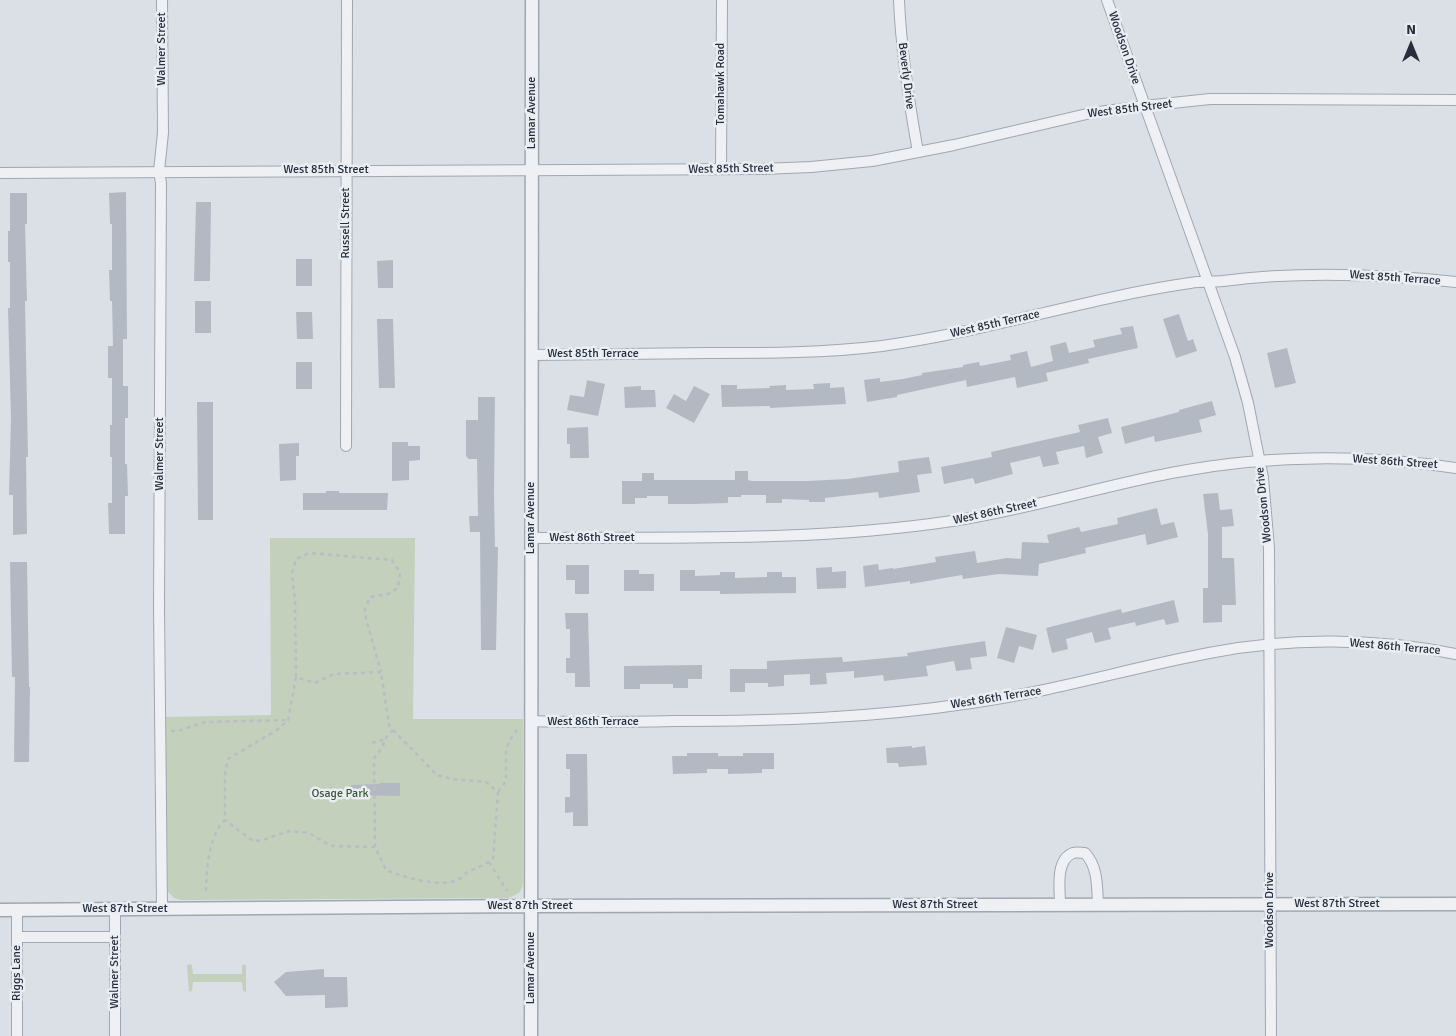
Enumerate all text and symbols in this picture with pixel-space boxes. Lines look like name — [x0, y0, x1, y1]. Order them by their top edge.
street label: Woodson Drive — [1105, 10, 1143, 86]
street label: Walmer Street — [155, 12, 169, 86]
north arrow — [1386, 20, 1436, 70]
text: N — [1406, 21, 1416, 38]
street label: Beverly Drive — [895, 42, 917, 110]
street label: Tomahawk Road — [714, 43, 728, 125]
street label: Lamar Avenue — [525, 77, 539, 149]
street label: West 85th Street — [1087, 97, 1173, 121]
street label: West 85th Street — [688, 161, 774, 177]
street label: West 85th Street — [283, 163, 369, 177]
street label: Russell Street — [339, 188, 353, 258]
street label: West 85th Terrace — [1349, 268, 1441, 288]
street label: West 85th Terrace — [949, 307, 1041, 341]
street label: West 85th Terrace — [547, 347, 639, 361]
street label: Walmer Street — [153, 417, 167, 491]
street label: West 86th Street — [1352, 452, 1438, 472]
street label: Woodson Drive — [1253, 466, 1275, 544]
street label: Lamar Avenue — [524, 482, 538, 554]
street label: West 86th Street — [952, 496, 1038, 528]
street label: West 86th Street — [549, 531, 635, 545]
street label: West 86th Terrace — [1349, 636, 1441, 658]
street label: West 86th Terrace — [950, 684, 1042, 712]
street label: West 86th Terrace — [547, 715, 639, 729]
park label: Osage Park — [311, 787, 369, 801]
street label: Woodson Drive — [1263, 872, 1277, 948]
street label: West 87th Street — [1294, 897, 1380, 911]
street label: West 87th Street — [892, 898, 978, 912]
street label: West 87th Street — [487, 899, 573, 913]
street label: West 87th Street — [82, 902, 168, 916]
street label: Lamar Avenue — [524, 932, 538, 1004]
street label: Walmer Street — [108, 935, 122, 1009]
street label: Riggs Lane — [10, 945, 24, 1001]

